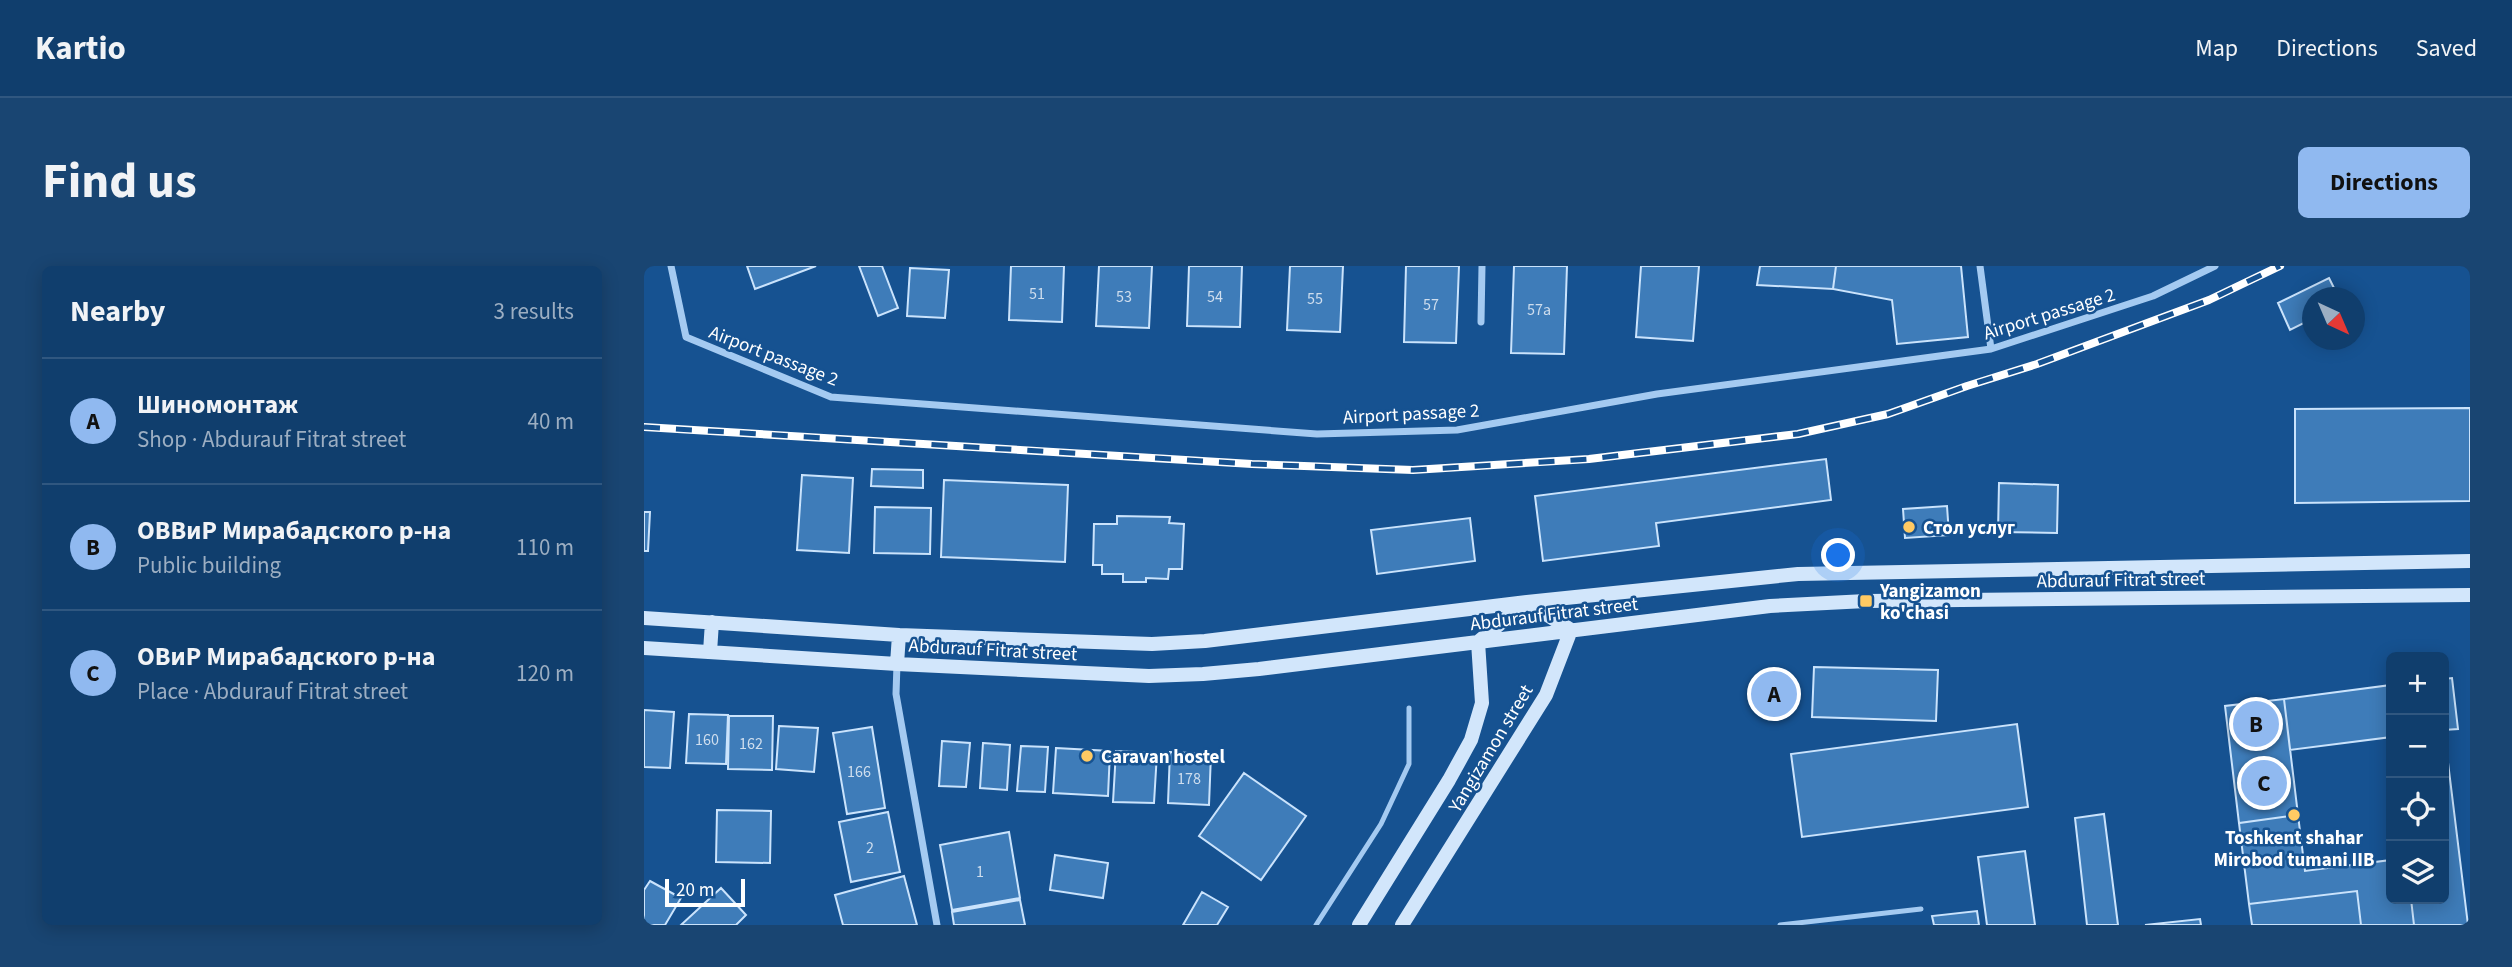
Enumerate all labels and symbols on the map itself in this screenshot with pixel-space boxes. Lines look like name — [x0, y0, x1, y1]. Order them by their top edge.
street label: Аirport passage 2 — [1980, 282, 2119, 347]
house number: 51 — [1029, 283, 1045, 305]
house number: 53 — [1116, 286, 1132, 308]
house number: 54 — [1207, 286, 1223, 308]
north arrow — [2302, 287, 2365, 350]
house number: 55 — [1307, 288, 1323, 310]
house number: 57 — [1423, 294, 1439, 316]
house number: 57а — [1527, 299, 1551, 321]
street label: Аirport passage 2 — [705, 319, 842, 393]
street label: Аirport passage 2 — [1342, 397, 1480, 432]
place label: Стол услуг — [1923, 515, 2015, 542]
marker: Стол услуг — [1901, 519, 1917, 535]
your location — [1821, 538, 1855, 572]
street label: Abdurauf Fitrat street — [2036, 566, 2206, 595]
place label: Yangizamon ko'chasi — [1879, 578, 1981, 627]
street label: Abdurauf Fitrat street — [1469, 591, 1640, 638]
marker: Yangizamon ko'chasi — [1858, 593, 1874, 609]
street label: Abdurauf Fitrat street — [908, 633, 1078, 668]
pin: A — [1751, 668, 1797, 720]
street label: Yangizamon street — [1442, 679, 1540, 819]
pin: B — [2233, 698, 2279, 750]
house number: 160 — [695, 729, 719, 751]
house number: 162 — [739, 733, 763, 755]
place label: Caravan hostel — [1101, 744, 1225, 771]
marker: Caravan hostel — [1079, 748, 1095, 764]
pin: C — [2241, 757, 2287, 809]
house number: 166 — [847, 761, 871, 783]
house number: 178 — [1177, 768, 1201, 790]
marker: Toshkent shahar Mirobod tumani IIB — [2286, 807, 2302, 823]
place label: Toshkent shahar Mirobod tumani IIB — [2214, 825, 2374, 874]
house number: 2 — [866, 837, 874, 859]
house number: 1 — [976, 861, 984, 883]
scale bar — [665, 876, 746, 908]

